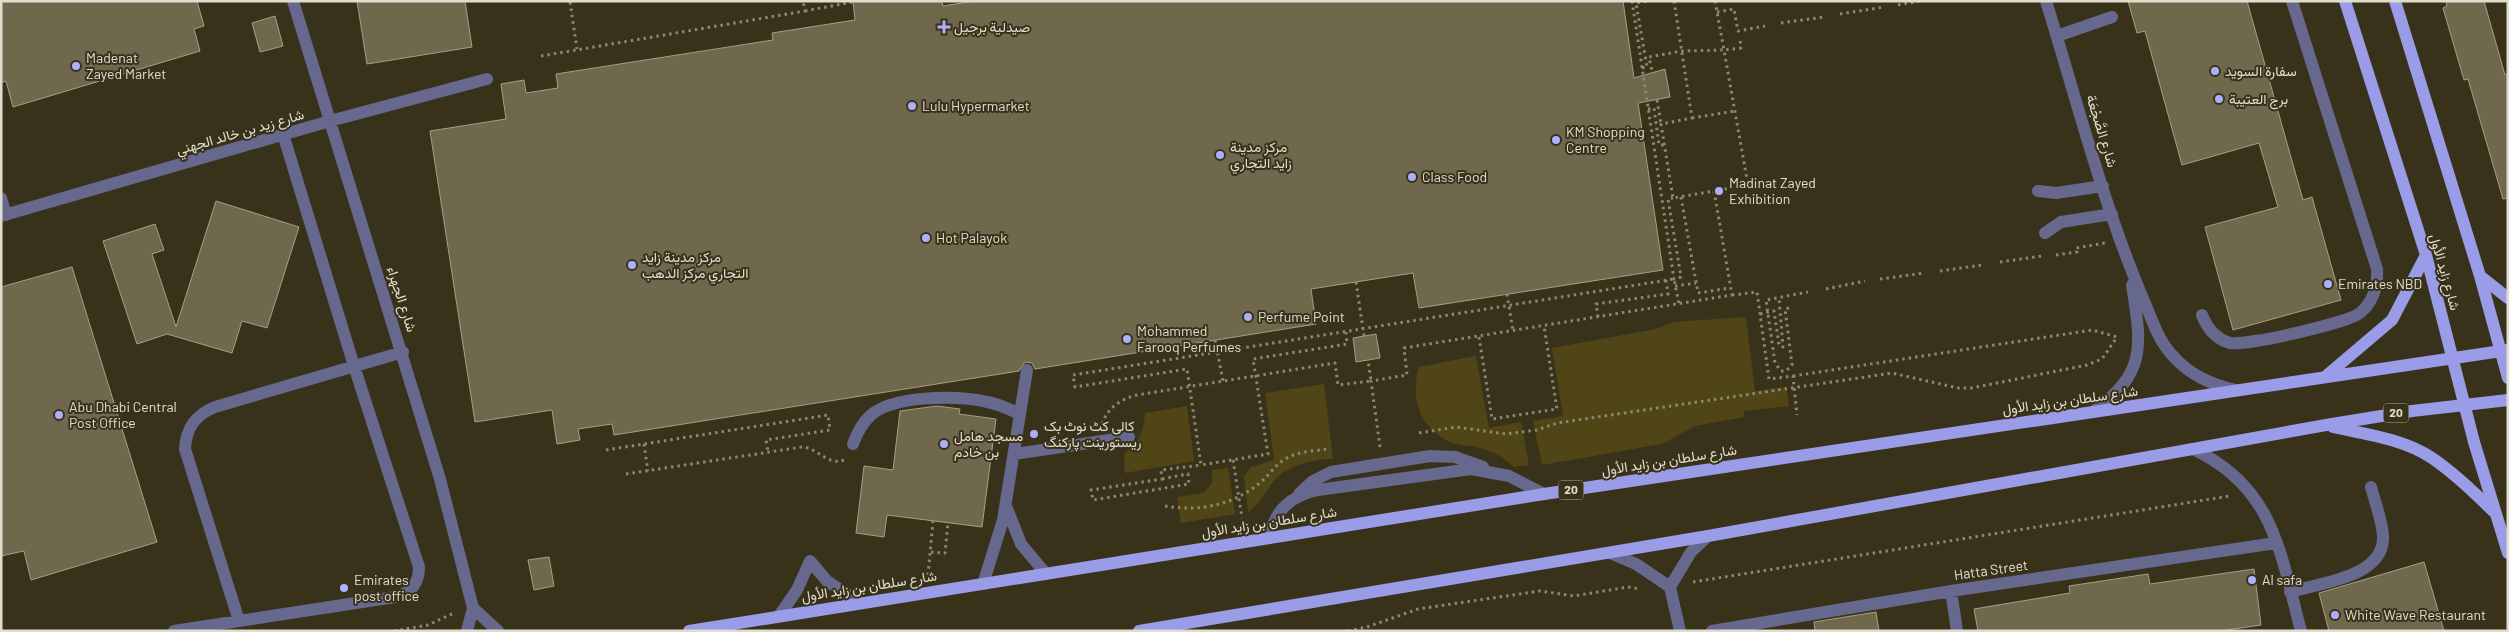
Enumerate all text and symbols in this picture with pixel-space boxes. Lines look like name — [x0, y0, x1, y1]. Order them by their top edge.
place label: صيدلية برجيل — [954, 18, 1030, 36]
marker: صيدلية برجيل — [938, 21, 950, 33]
place label: Madenat Zayed Market — [86, 49, 166, 82]
marker: Madenat Zayed Market — [70, 60, 82, 72]
place label: سفارة السويد — [2225, 62, 2297, 80]
marker: سفارة السويد — [2209, 65, 2221, 77]
place label: برج العتيبة — [2229, 90, 2288, 110]
street label: شارع الصَّجْعَة — [2081, 92, 2122, 170]
marker: برج العتيبة — [2213, 93, 2225, 105]
place label: Lulu Hypermarket — [922, 97, 1030, 114]
marker: Lulu Hypermarket — [906, 100, 918, 112]
street label: شارع زيد بن خالد الجهني — [174, 105, 307, 162]
place label: KM Shopping Centre — [1566, 123, 1645, 156]
marker: KM Shopping Centre — [1550, 134, 1562, 146]
place label: مركز مدينة زايد التجاري — [1230, 138, 1292, 175]
marker: مركز مدينة زايد التجاري — [1214, 149, 1226, 161]
place label: Class Food — [1422, 168, 1487, 185]
marker: Class Food — [1406, 171, 1418, 183]
place label: Madinat Zayed Exhibition — [1729, 174, 1816, 207]
marker: Madinat Zayed Exhibition — [1713, 185, 1725, 197]
place label: Hot Palayok — [936, 229, 1007, 246]
marker: Hot Palayok — [920, 232, 932, 244]
street label: شارع زايد الأول — [2424, 232, 2465, 313]
place label: مركز مدينة زايد التجاري مركز الدهب — [642, 248, 748, 285]
marker: مركز مدينة زايد التجاري مركز الدهب — [626, 259, 638, 271]
street label: شارع الجهراء — [381, 264, 421, 335]
place label: Emirates NBD — [2338, 275, 2422, 292]
marker: Emirates NBD — [2322, 278, 2334, 290]
place label: Perfume Point — [1258, 308, 1345, 325]
marker: Perfume Point — [1242, 311, 1254, 323]
place label: Mohammed Farooq Perfumes — [1137, 322, 1242, 355]
marker: Mohammed Farooq Perfumes — [1121, 333, 1133, 345]
street label: شارع سلطان بن زايد الأول — [2001, 382, 2139, 420]
place label: Abu Dhabi Central Post Office — [69, 398, 177, 431]
road number: 20 — [2384, 403, 2408, 422]
marker: Abu Dhabi Central Post Office — [53, 409, 65, 421]
place label: کالی کٹ نوٹ بک ریستورینت پارکنگ — [1044, 417, 1142, 452]
place label: مسجد هامل بن خادم — [954, 427, 1023, 461]
marker: کالی کٹ نوٹ بک ریستورینت پارکنگ — [1028, 428, 1040, 440]
marker: مسجد هامل بن خادم — [938, 438, 950, 450]
street label: شارع سلطان بن زايد الأول — [1600, 440, 1738, 482]
road number: 20 — [1558, 480, 1584, 500]
street label: شارع سلطان بن زايد الأول — [1200, 502, 1338, 544]
street label: Hatta Street — [1953, 556, 2029, 583]
street label: شارع سلطان بن زايد الأول — [800, 566, 938, 608]
place label: Emirates post office — [354, 571, 419, 604]
place label: Al safa — [2262, 571, 2302, 588]
marker: Al safa — [2246, 574, 2258, 586]
marker: Emirates post office — [338, 582, 350, 594]
place label: White Wave Restaurant — [2345, 606, 2486, 623]
marker: White Wave Restaurant — [2329, 609, 2341, 621]

